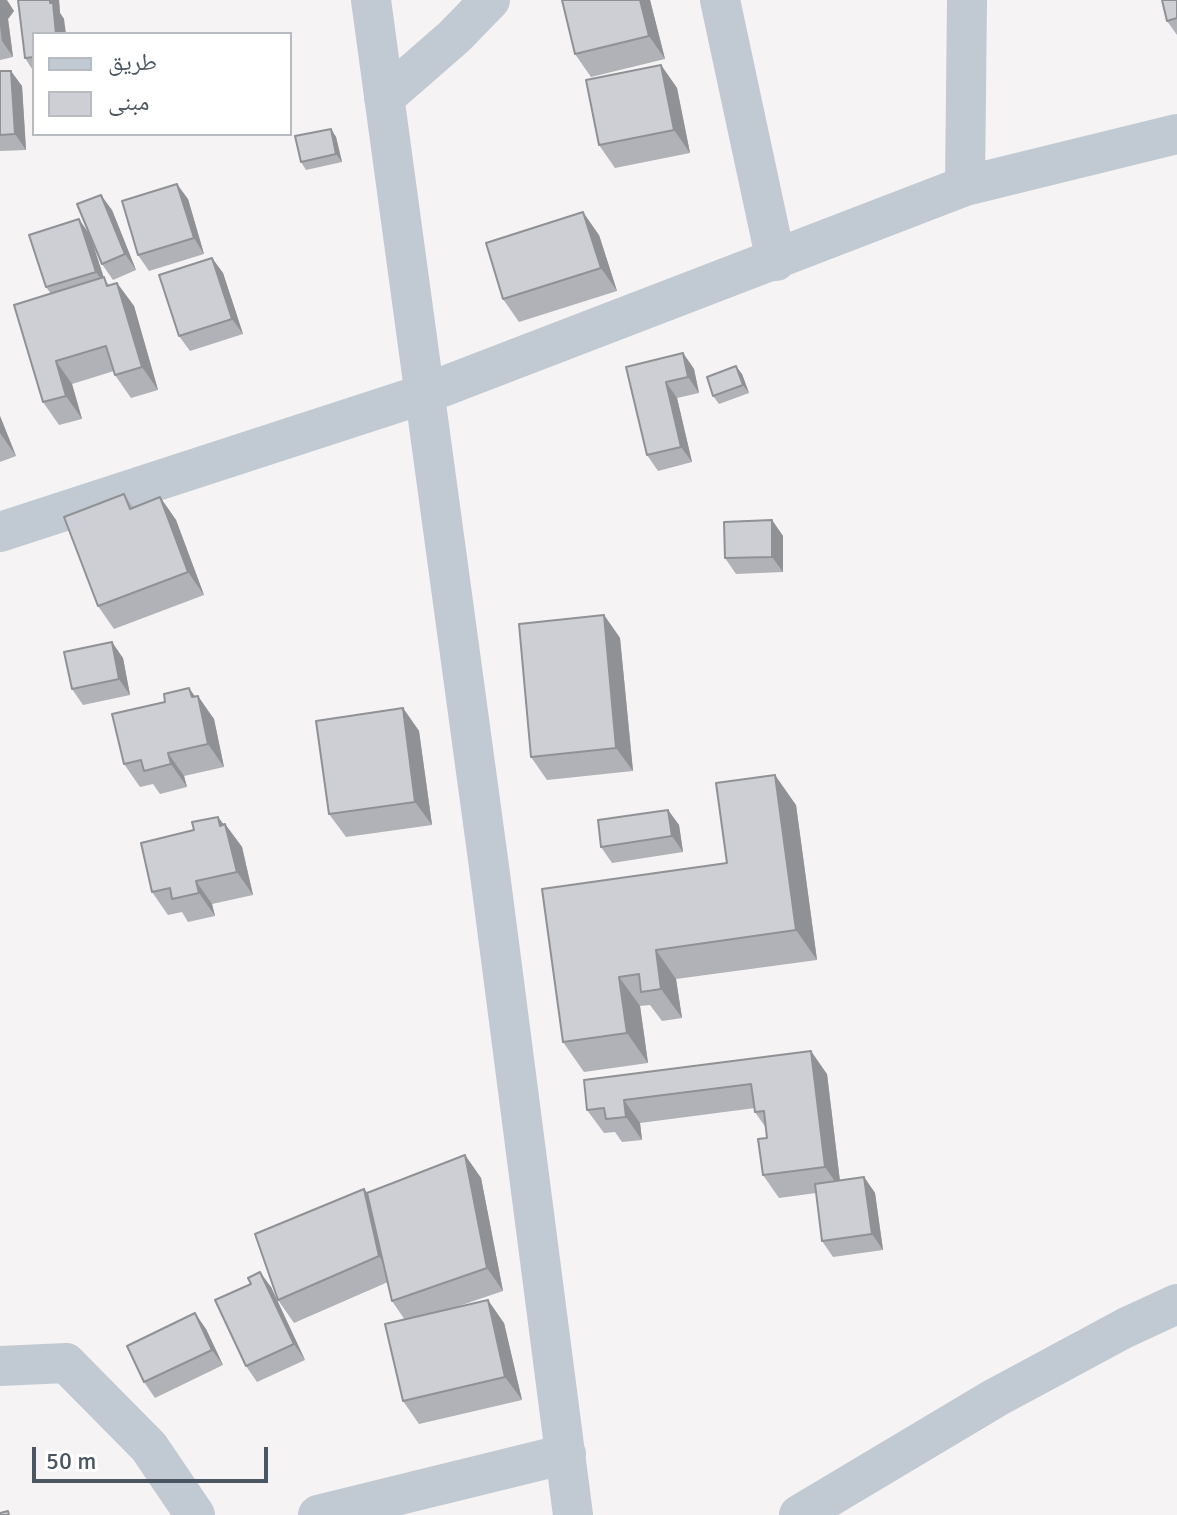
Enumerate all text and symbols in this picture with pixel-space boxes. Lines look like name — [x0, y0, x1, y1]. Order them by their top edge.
legend — [32, 32, 292, 136]
text: طريق — [108, 47, 157, 77]
text: مبنى — [108, 87, 149, 117]
scale bar — [36, 1431, 272, 1481]
text: 50 m — [46, 1446, 96, 1476]

